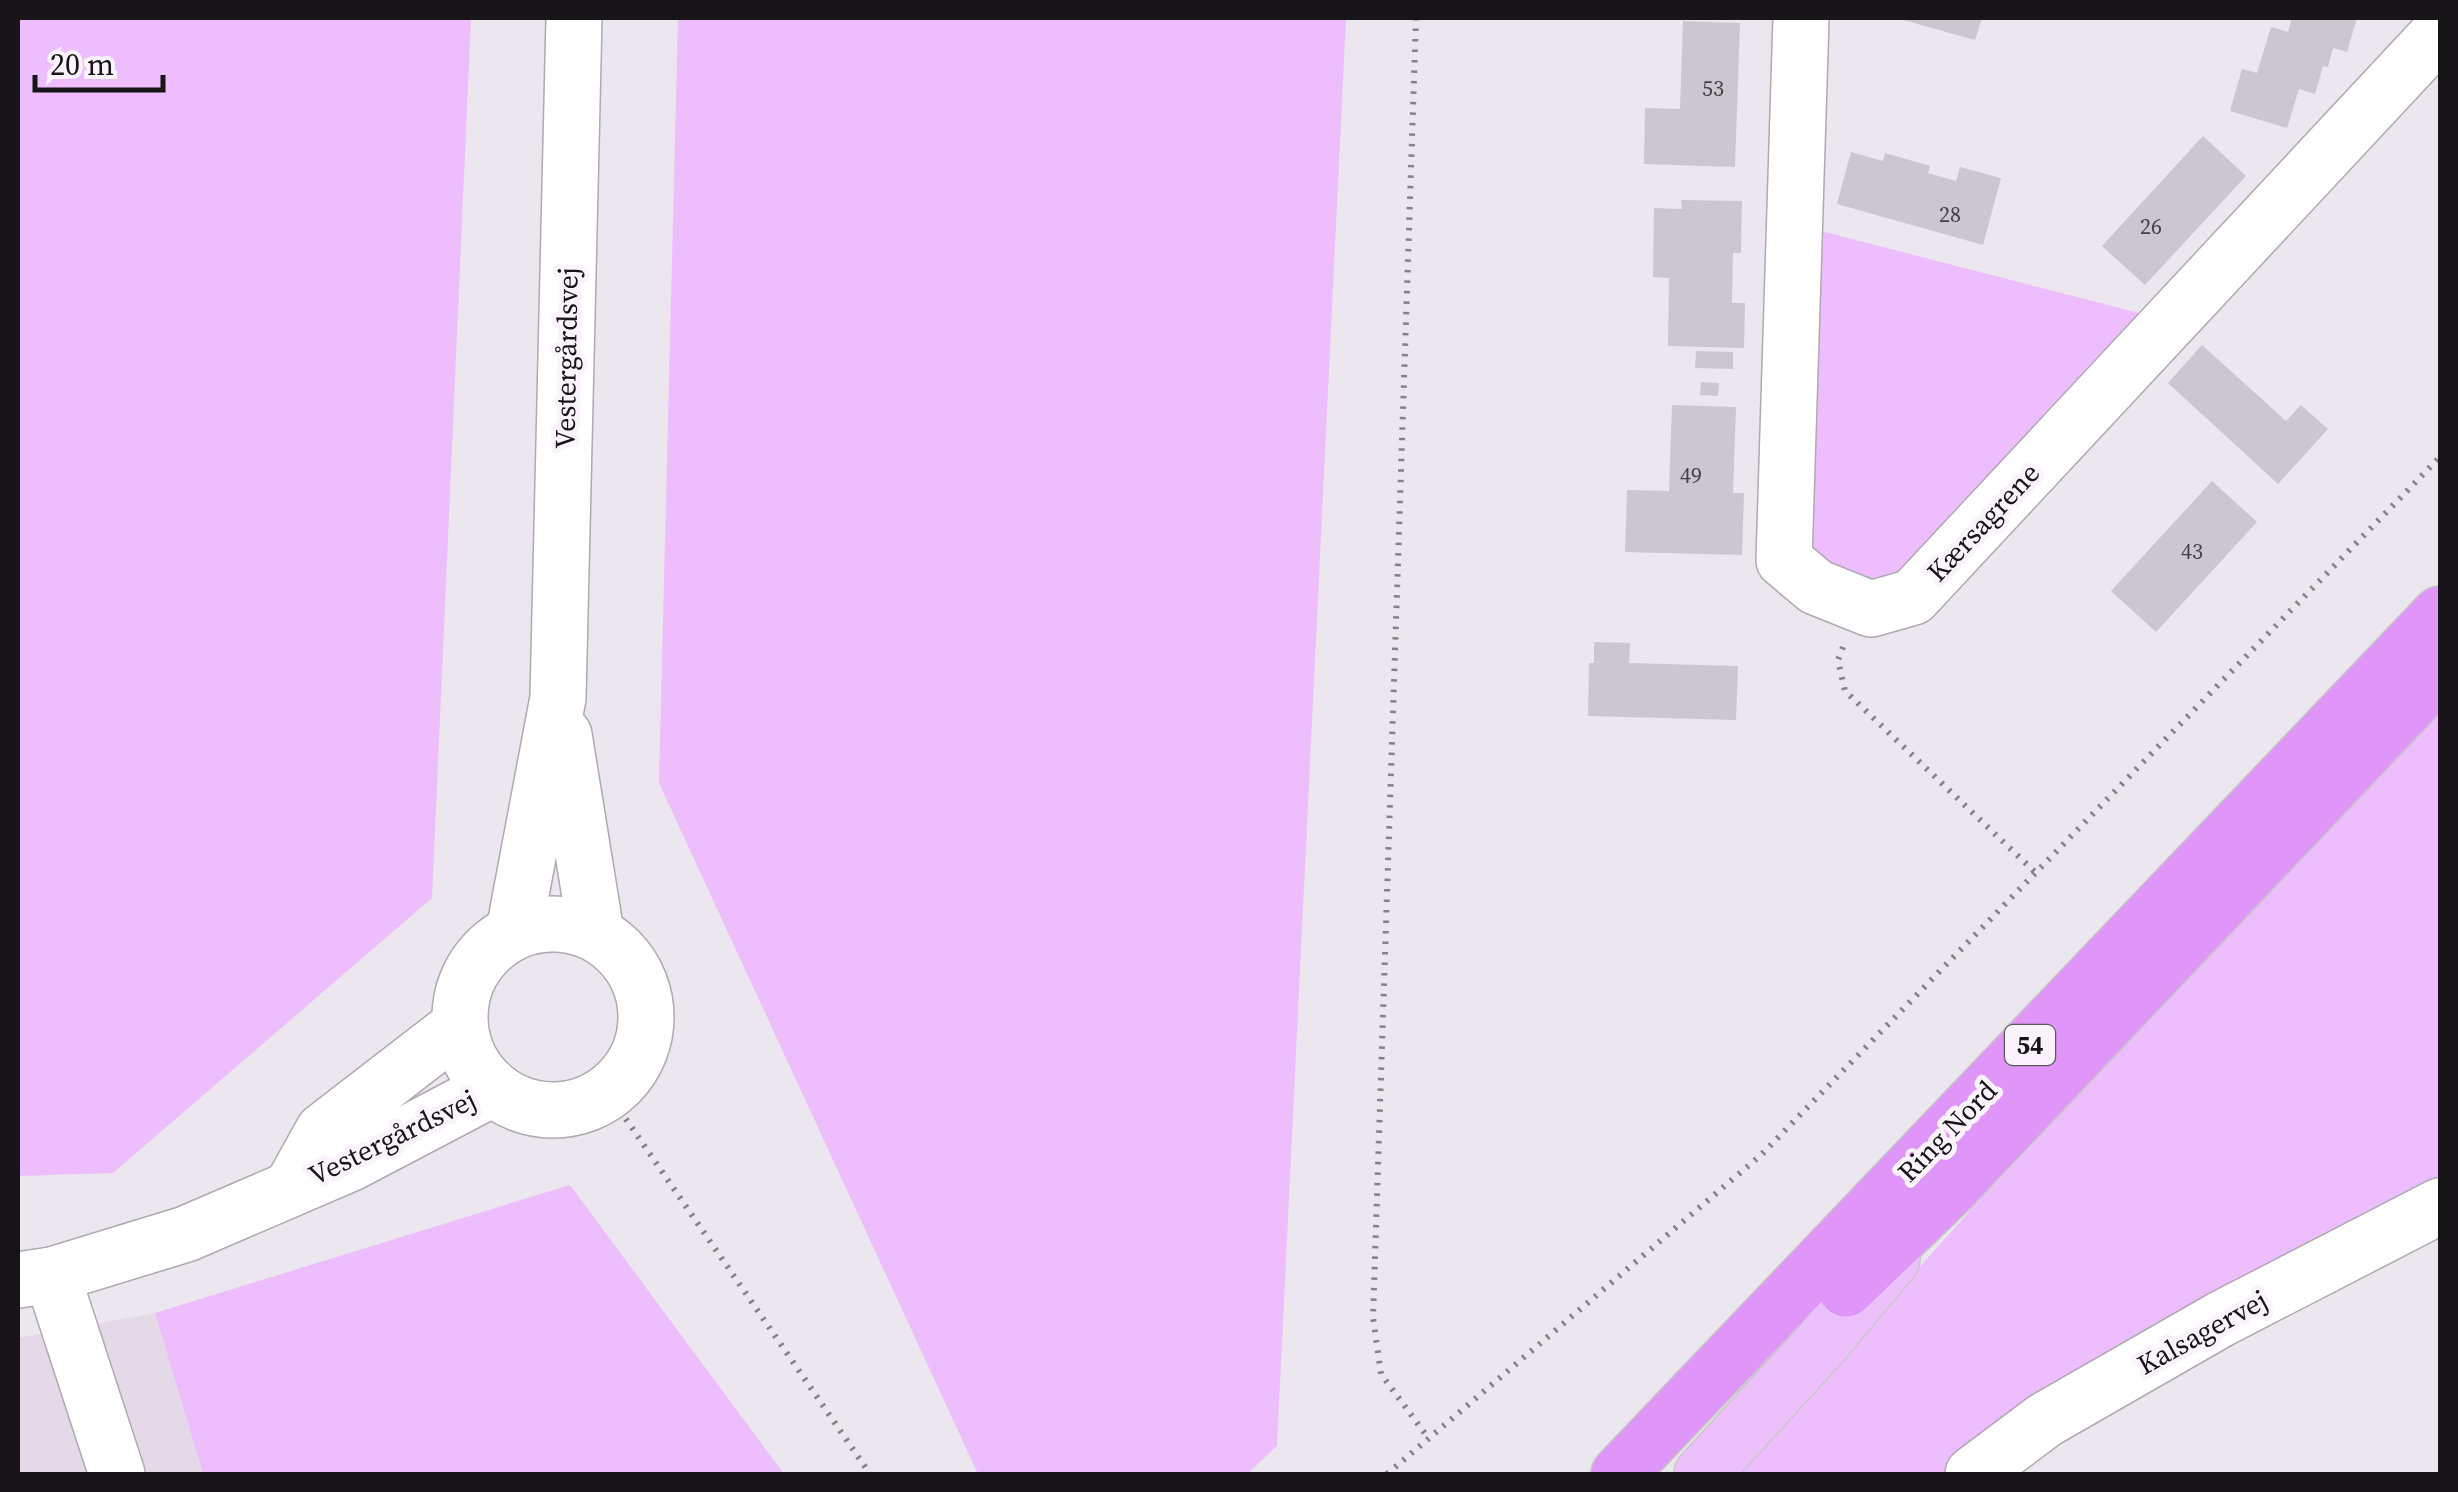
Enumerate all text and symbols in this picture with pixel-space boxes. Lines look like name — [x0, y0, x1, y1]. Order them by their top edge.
scale bar — [35, 30, 162, 92]
text: 20 m — [50, 44, 114, 85]
house number: 53 — [1702, 73, 1724, 103]
house number: 28 — [1939, 199, 1961, 229]
house number: 26 — [2140, 211, 2162, 241]
street label: Vestergårdsvej — [545, 267, 587, 449]
street label: Kærsagrene — [1918, 454, 2048, 590]
house number: 49 — [1680, 460, 1702, 490]
house number: 43 — [2181, 536, 2203, 566]
road number: 54 — [2005, 1025, 2055, 1065]
street label: Ring Nord — [1889, 1072, 2005, 1190]
street label: Vestergårdsvej — [302, 1080, 482, 1194]
street label: Kalsagervej — [2130, 1281, 2274, 1383]

